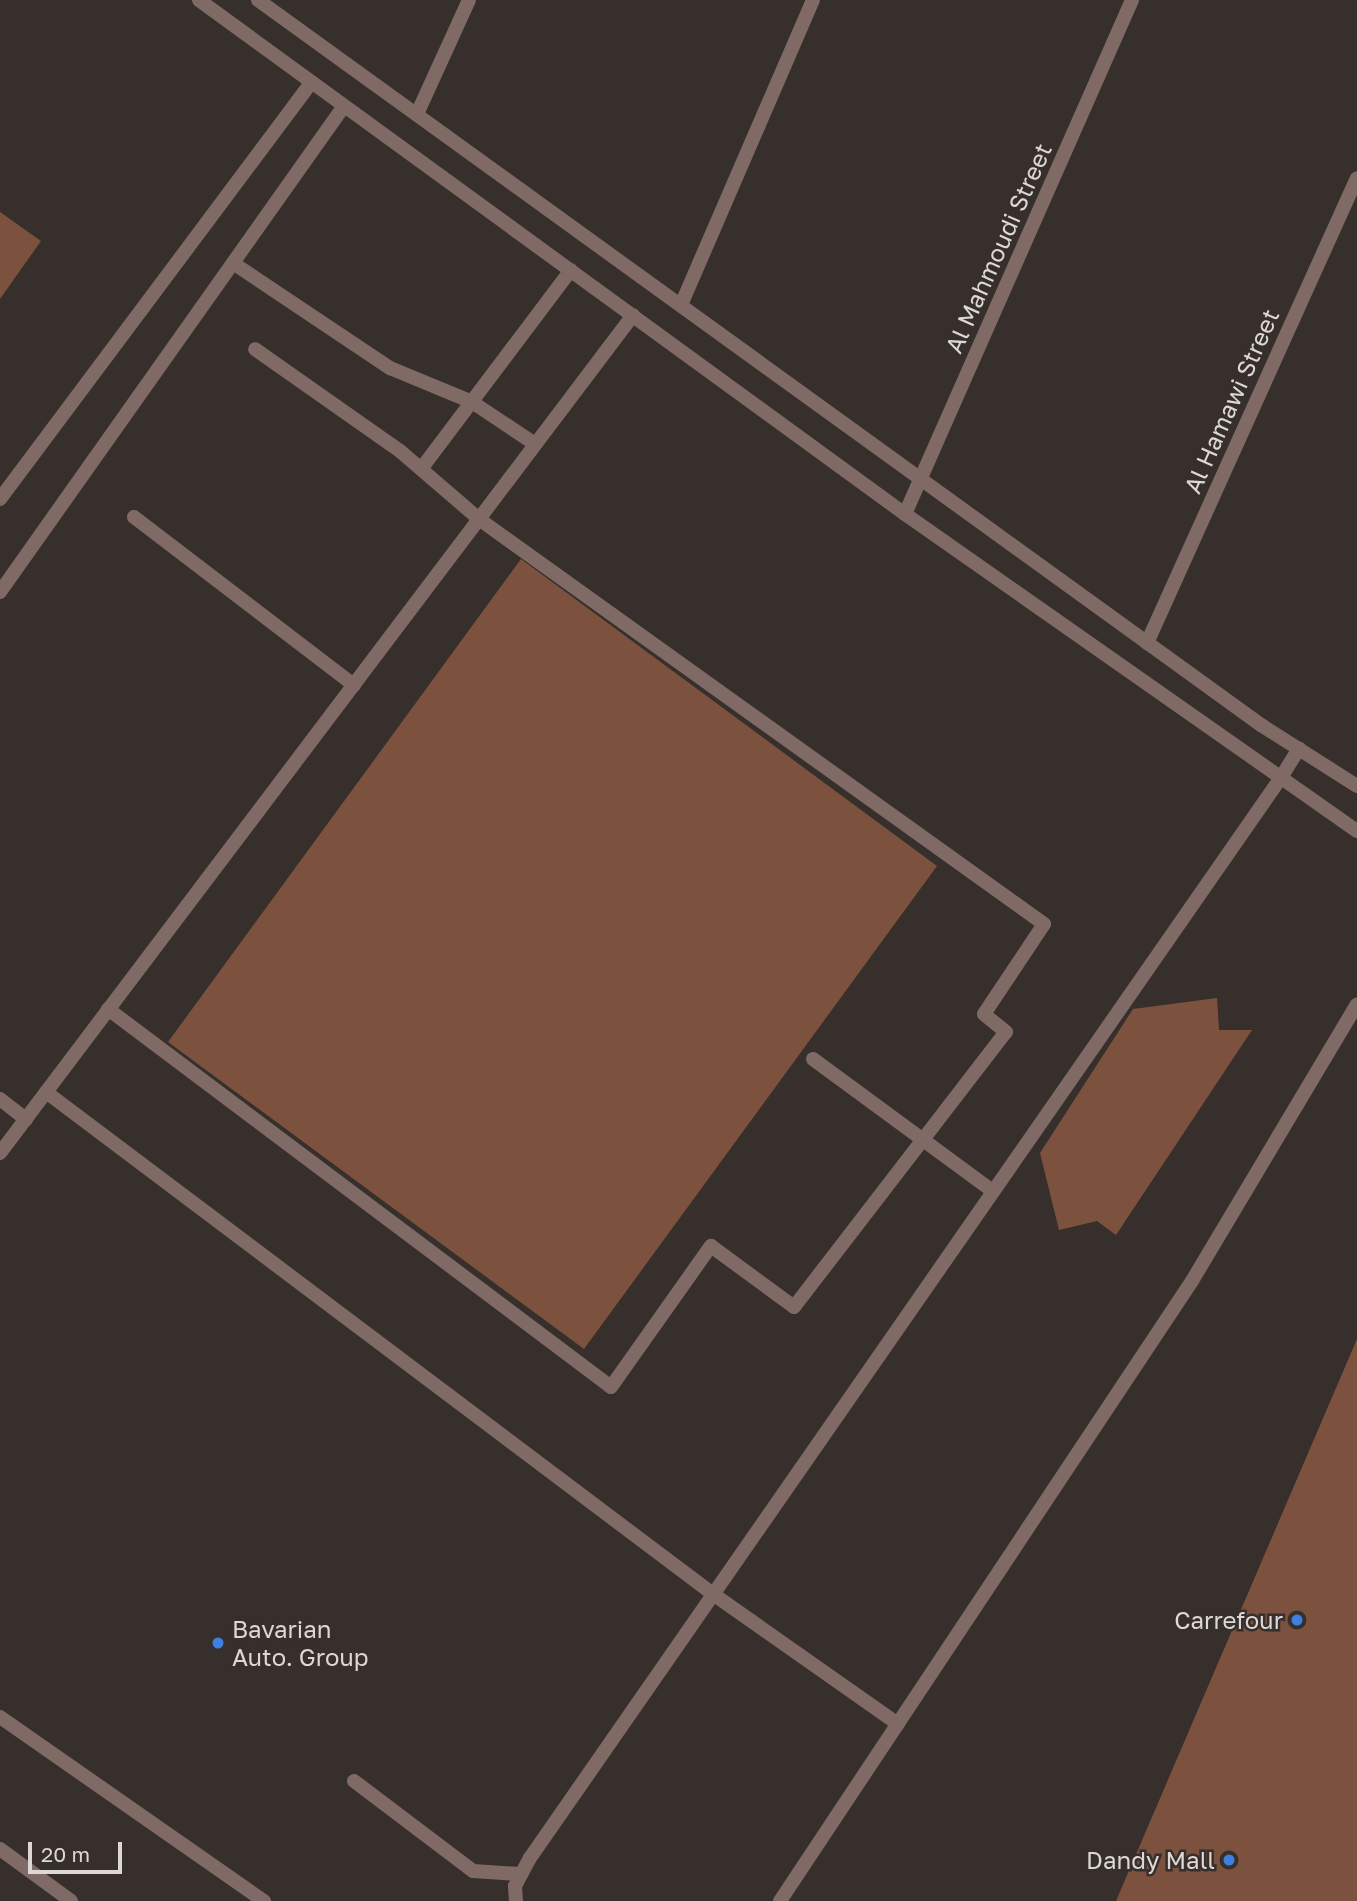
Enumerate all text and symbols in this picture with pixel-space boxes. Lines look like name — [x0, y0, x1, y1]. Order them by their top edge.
street label: Al Mahmoudi Street — [939, 139, 1057, 357]
street label: Al Hamawi Street — [1177, 304, 1285, 498]
place label: Carrefour — [1174, 1606, 1283, 1634]
marker: Carrefour — [1289, 1612, 1305, 1628]
place label: Bavarian Auto. Group — [232, 1615, 369, 1671]
marker: Bavarian Auto. Group — [210, 1635, 226, 1651]
scale bar — [32, 1828, 126, 1872]
text: 20 m — [41, 1841, 90, 1867]
place label: Dandy Mall — [1086, 1846, 1215, 1874]
marker: Dandy Mall — [1221, 1852, 1237, 1868]

